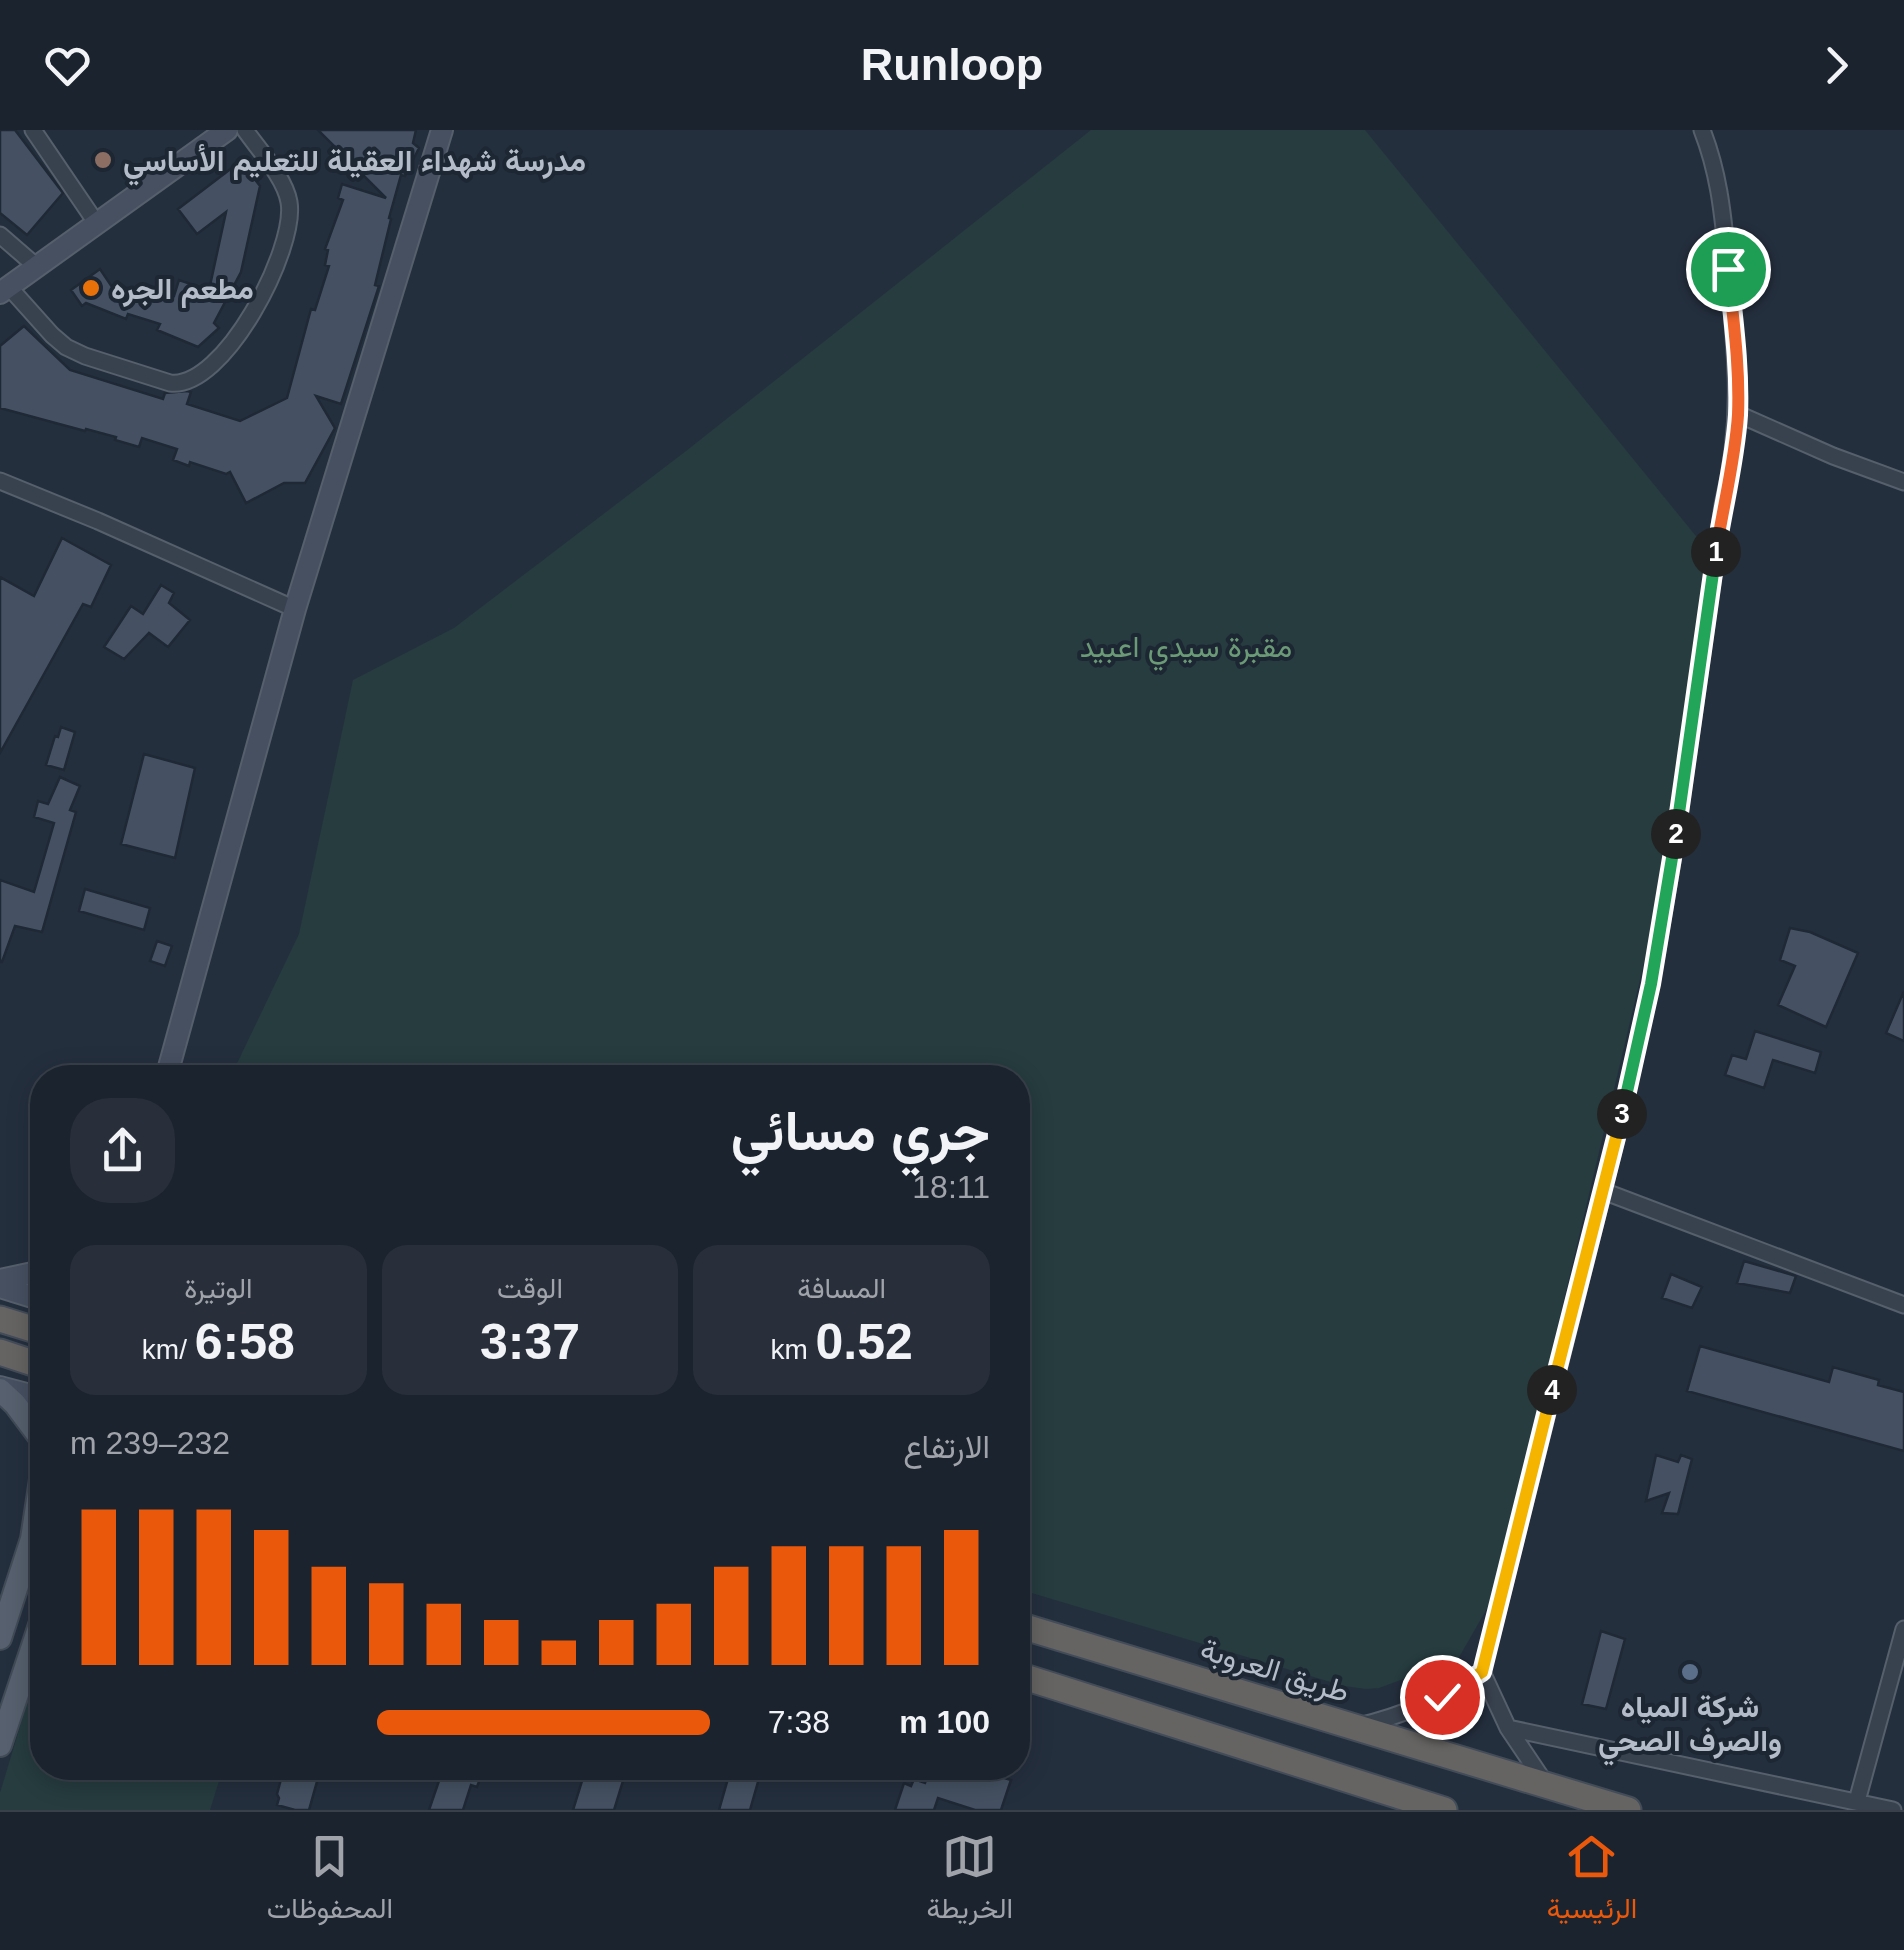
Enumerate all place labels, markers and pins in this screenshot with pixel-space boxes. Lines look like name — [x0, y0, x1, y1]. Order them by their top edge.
place label: مدرسة شهداء العقيلة للتعليم الأساسي — [123, 144, 586, 186]
marker: مدرسة شهداء العقيلة للتعليم الأساسي — [92, 149, 114, 171]
pin — [1686, 227, 1771, 312]
place label: مطعم الجره — [111, 272, 254, 308]
marker: مطعم الجره — [80, 277, 102, 299]
pin: 1 — [1691, 527, 1741, 577]
pin: 2 — [1651, 809, 1701, 859]
pin: 3 — [1597, 1089, 1647, 1139]
pin: 4 — [1527, 1365, 1577, 1415]
pin — [1400, 1655, 1485, 1740]
marker: شركة المياه والصرف الصحي — [1679, 1661, 1701, 1683]
place label: شركة المياه والصرف الصحي — [1598, 1690, 1782, 1766]

